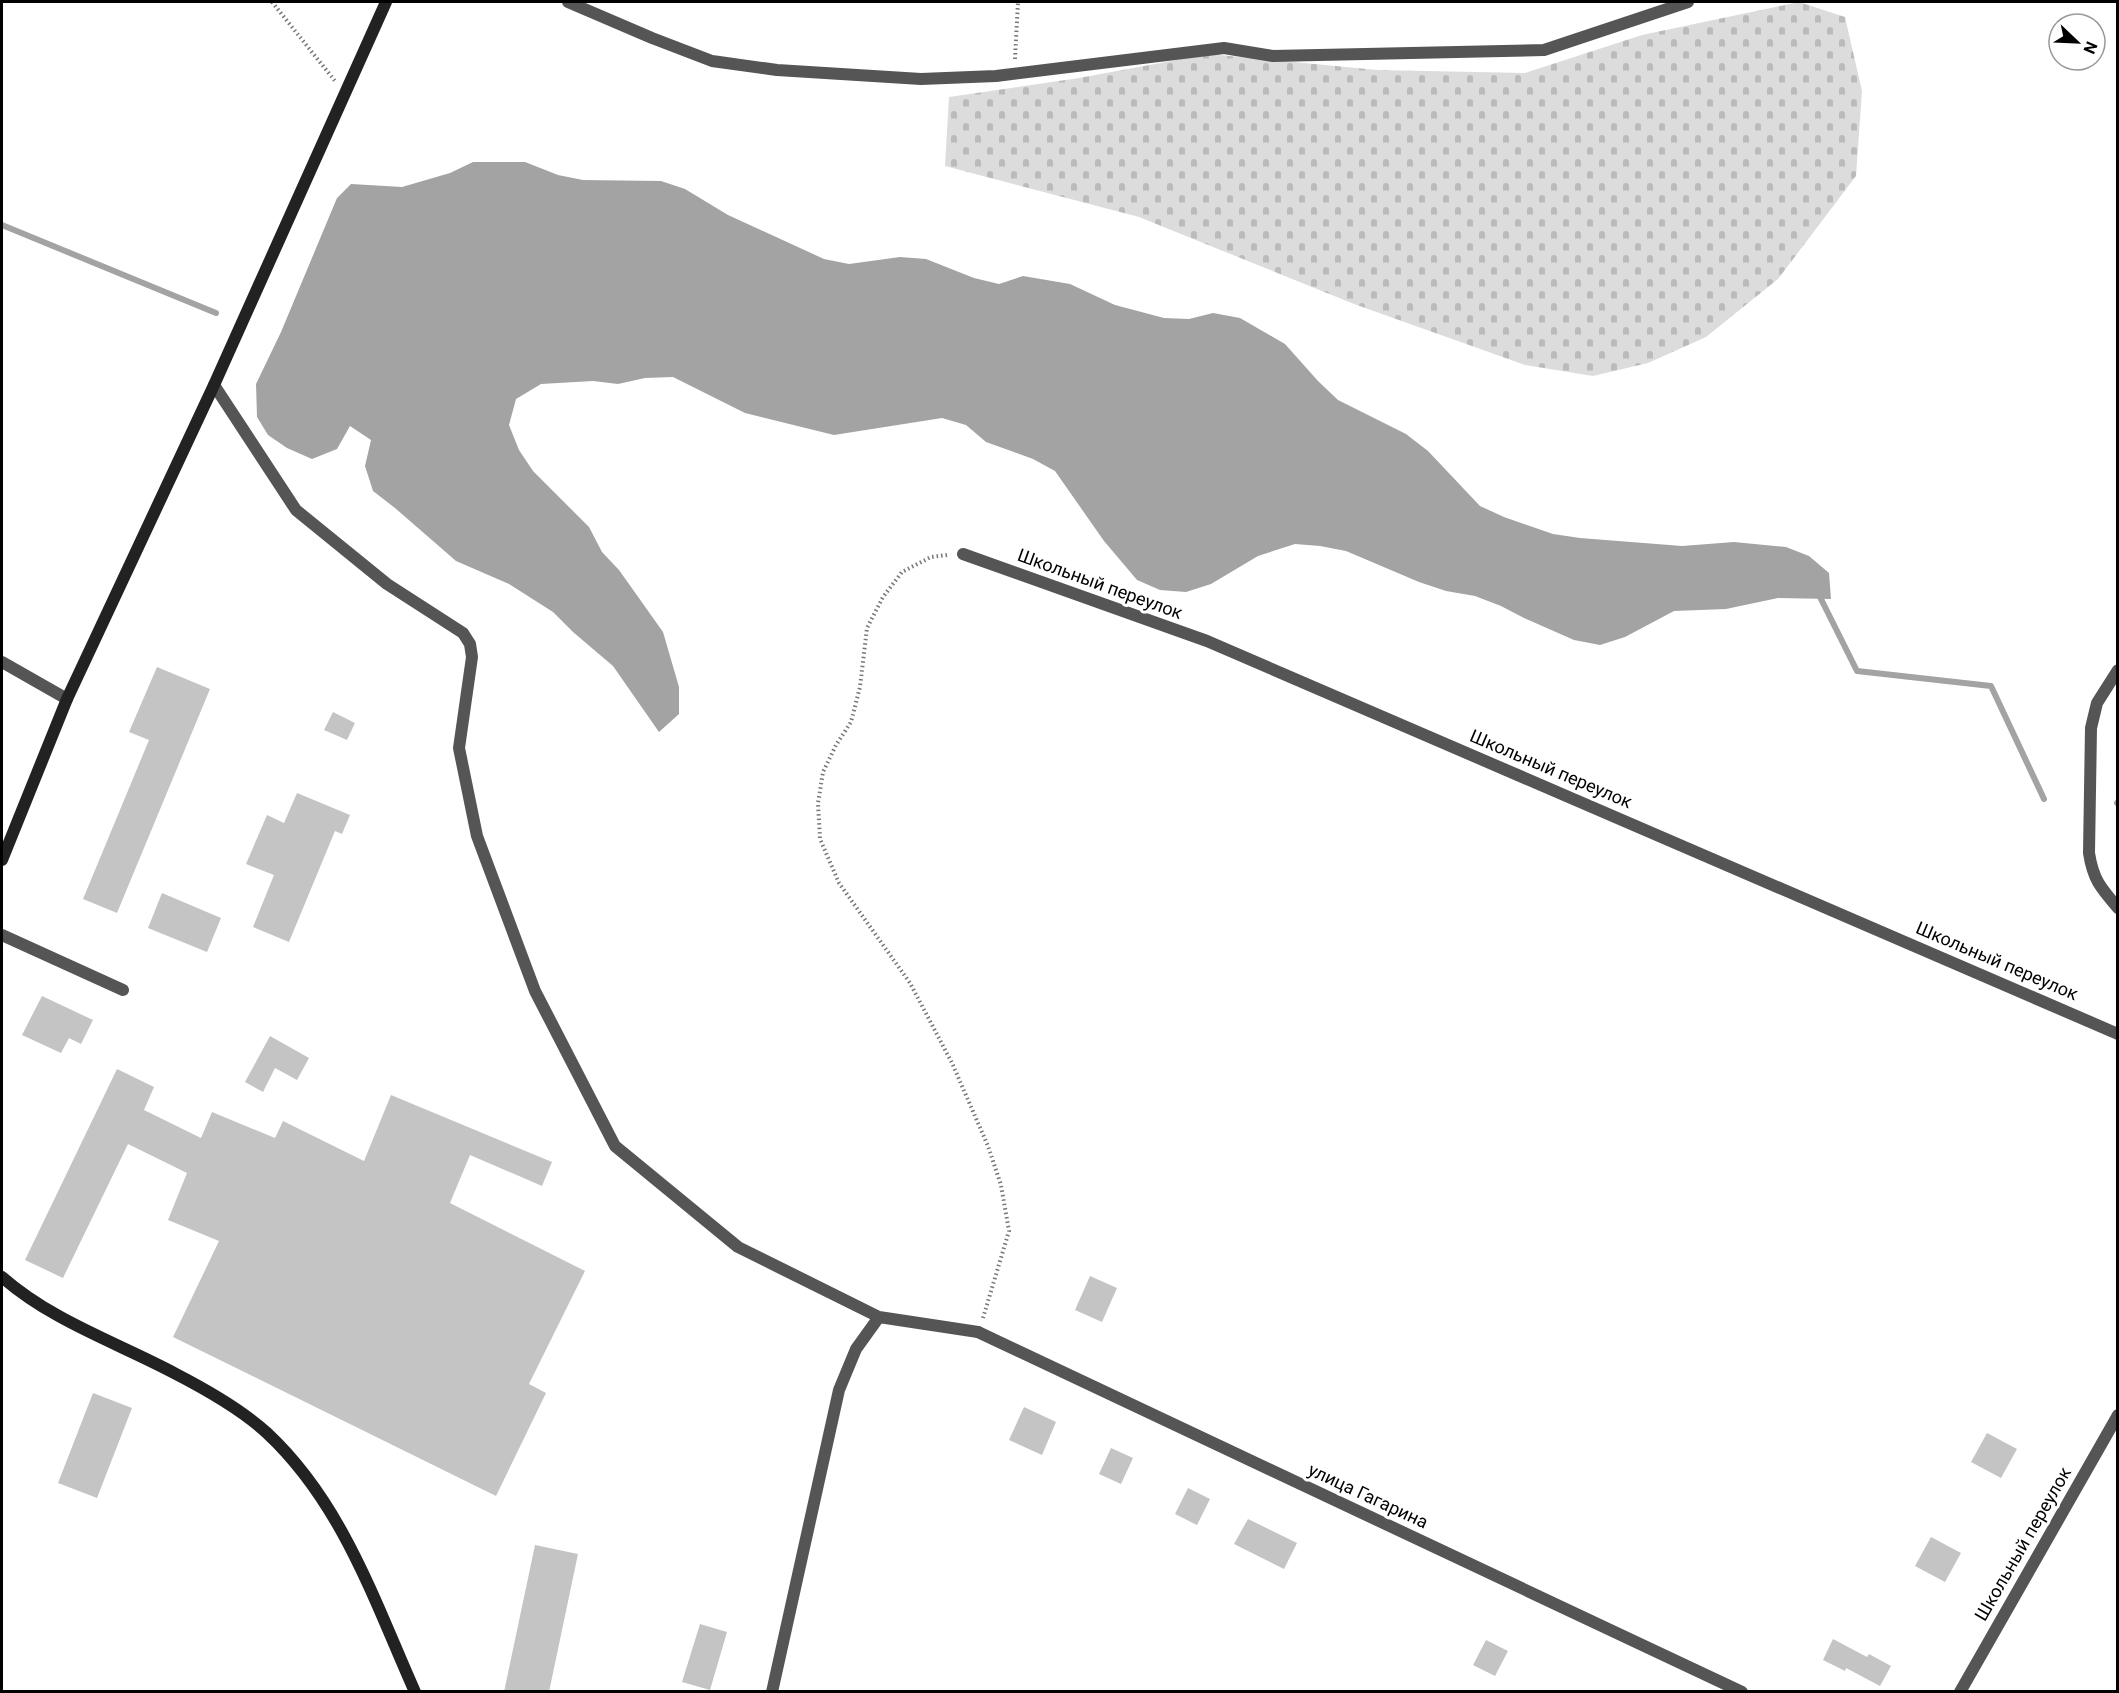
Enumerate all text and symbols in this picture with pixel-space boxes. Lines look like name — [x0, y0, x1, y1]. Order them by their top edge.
north arrow — [2047, 12, 2107, 72]
text: N — [2079, 39, 2101, 57]
street label: Школьный переулок — [1015, 544, 1186, 623]
street label: Школьный переулок — [1467, 725, 1636, 812]
street label: Школьный переулок — [1913, 917, 2082, 1004]
street label: улица Гагарина — [1305, 1459, 1431, 1533]
street label: Школьный переулок — [1970, 1463, 2075, 1624]

